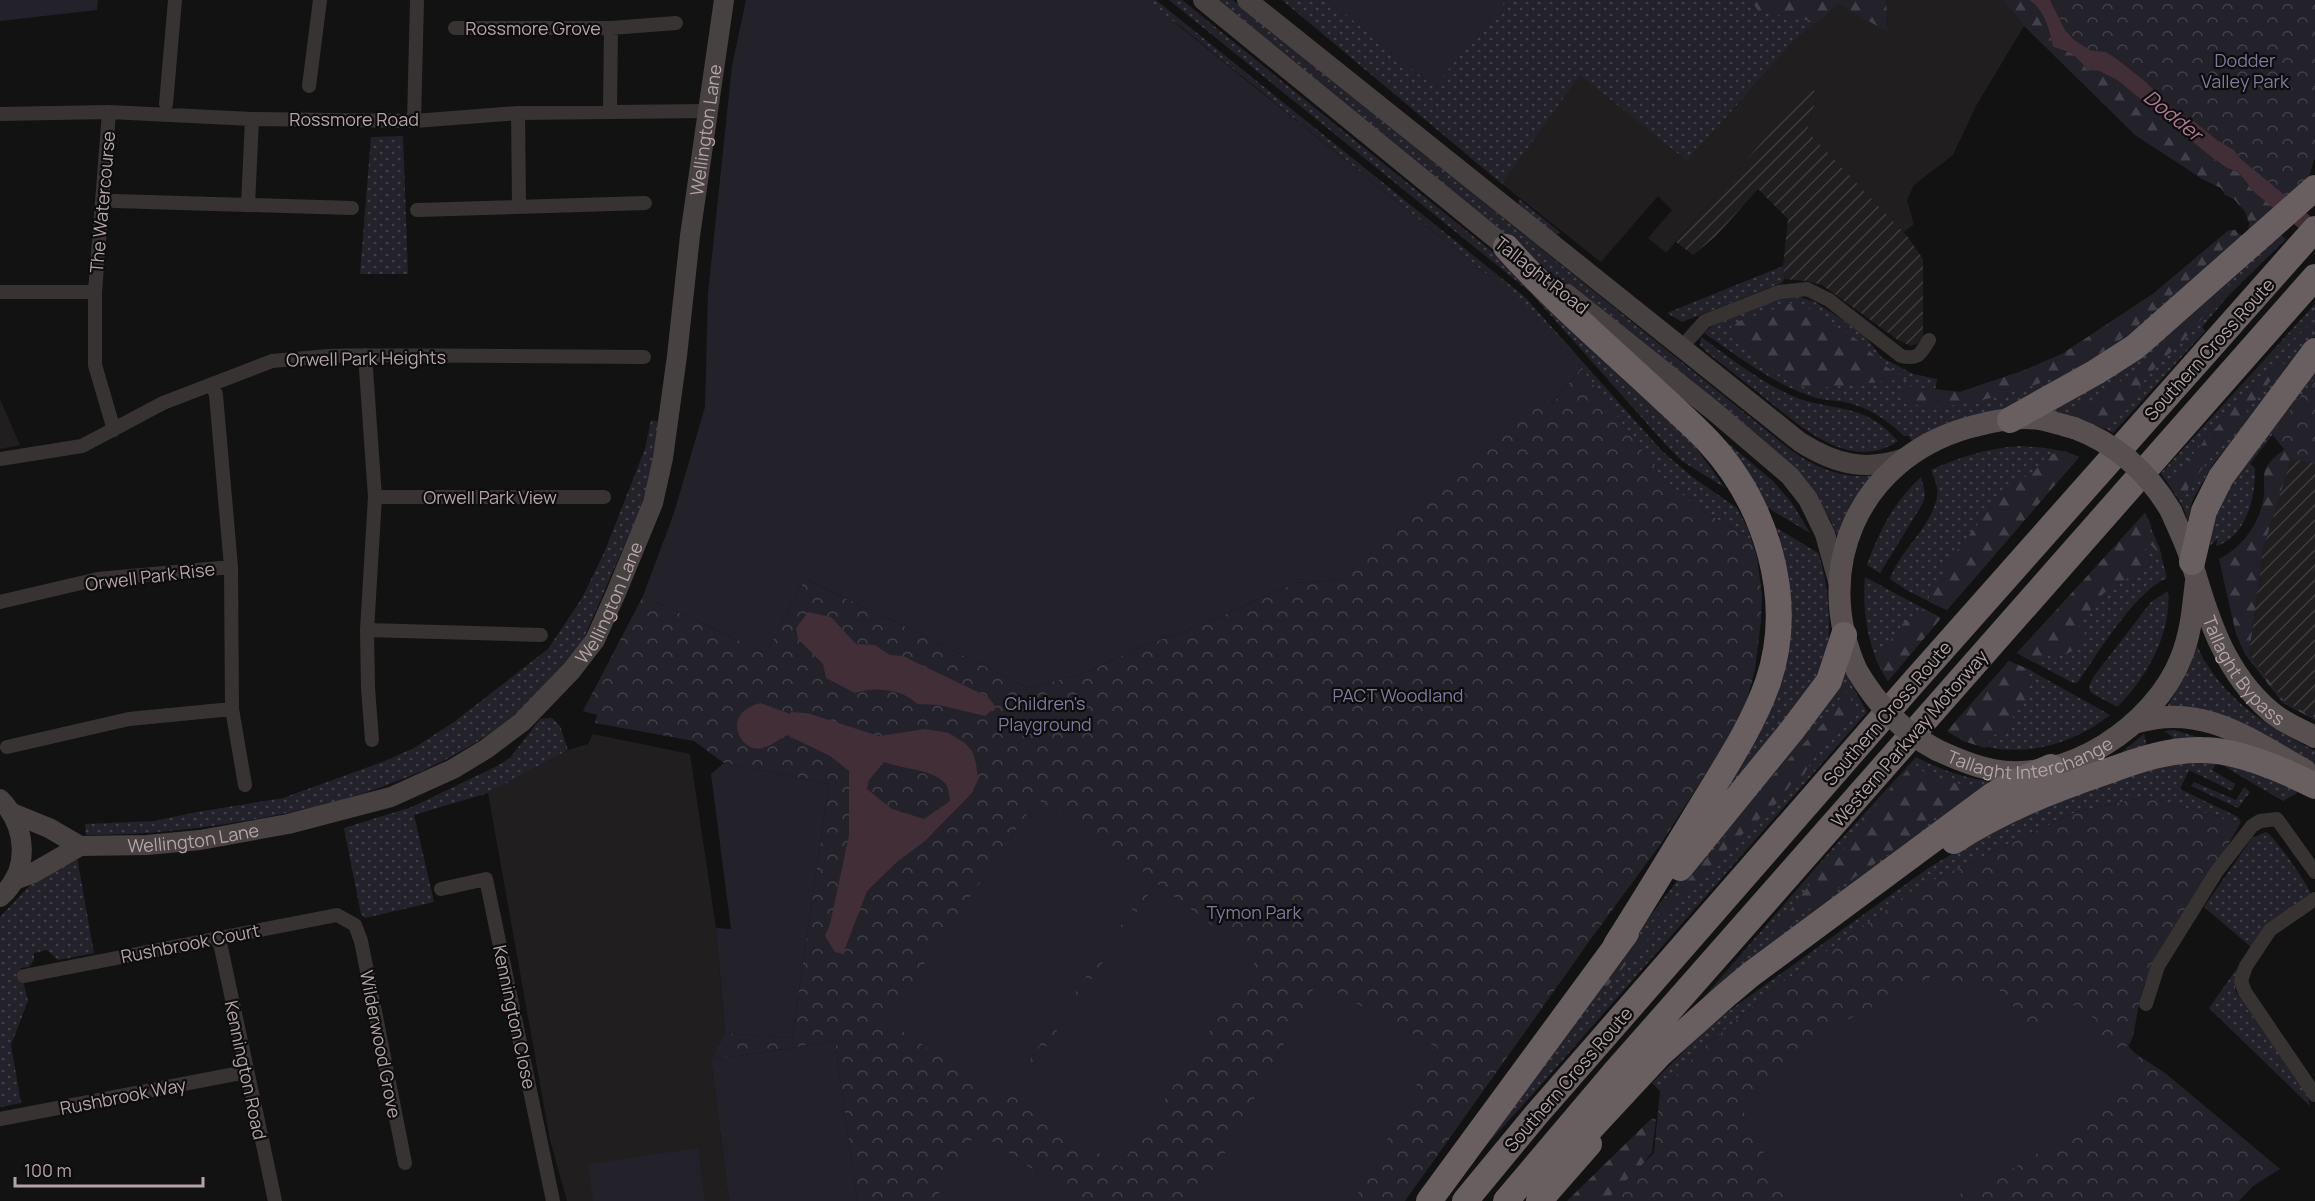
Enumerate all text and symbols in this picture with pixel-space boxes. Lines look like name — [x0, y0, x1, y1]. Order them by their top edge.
street label: Rossmore Grove — [465, 16, 601, 40]
park label: Dodder Valley Park — [2201, 48, 2290, 93]
street label: Wellington Lane — [684, 63, 727, 197]
water label: Dodder — [2138, 83, 2210, 149]
street label: Rossmore Road — [289, 107, 419, 131]
street label: The Watercourse — [84, 130, 120, 274]
street label: Tallaght Road — [1490, 231, 1594, 319]
street label: Southern Cross Route — [2139, 273, 2279, 425]
street label: Orwell Park Heights — [286, 345, 446, 371]
street label: Orwell Park View — [423, 485, 557, 509]
street label: Wellington Lane — [569, 538, 648, 668]
street label: Orwell Park Rise — [84, 556, 216, 596]
street label: Tallaght Bypass — [2198, 612, 2290, 731]
street label: Southern Cross Route — [1818, 636, 1956, 790]
street label: Western Parkway Motorway — [1825, 644, 1993, 832]
park label: PACT Woodland — [1333, 683, 1463, 707]
park label: Children's Playground — [998, 691, 1092, 736]
street label: Tallaght Interchange — [1944, 731, 2117, 784]
street label: Wellington Lane — [127, 818, 261, 857]
park label: Tymon Park — [1207, 900, 1303, 924]
street label: Rushbrook Court — [119, 918, 261, 968]
street label: Kennington Close — [488, 943, 542, 1091]
street label: Wilderwood Grove — [355, 968, 407, 1120]
street label: Kennington Road — [220, 998, 272, 1142]
street label: Southern Cross Route — [1499, 1002, 1637, 1156]
street label: Rushbrook Way — [58, 1072, 189, 1120]
scale bar — [15, 1150, 202, 1188]
text: 100 m — [24, 1158, 72, 1182]

